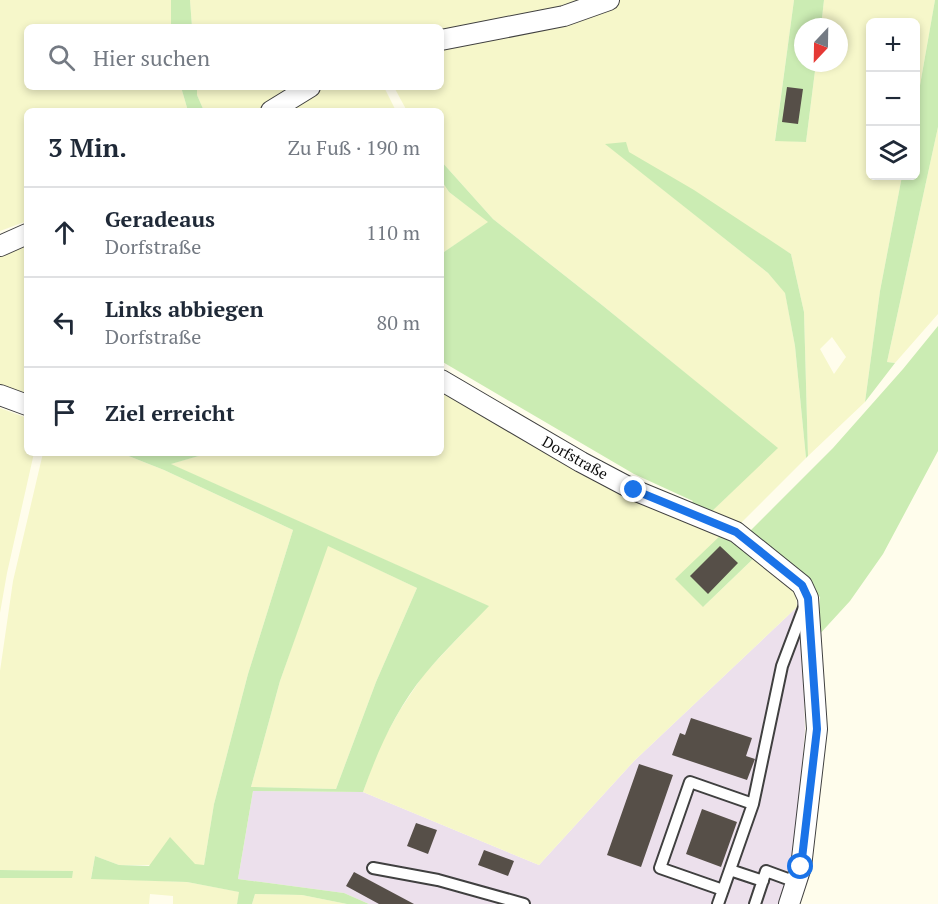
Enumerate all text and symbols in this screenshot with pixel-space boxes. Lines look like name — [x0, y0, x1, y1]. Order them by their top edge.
north arrow — [794, 18, 848, 72]
map controls — [866, 18, 920, 180]
button: + — [866, 18, 920, 72]
search box — [24, 24, 444, 90]
icon: search — [45, 41, 78, 74]
text: Hier suchen — [93, 43, 210, 72]
button: − — [866, 72, 920, 126]
button: layers — [866, 126, 920, 180]
text: 3 Min. — [48, 130, 127, 164]
text: Zu Fuß · 190 m — [288, 134, 420, 161]
text: Geradeaus — [105, 204, 215, 233]
icon: ahead — [48, 216, 81, 249]
text: 110 m — [366, 219, 420, 246]
text: Dorfstraße — [105, 233, 201, 260]
text: Links abbiegen — [105, 294, 264, 323]
icon: left — [48, 306, 81, 339]
text: 80 m — [377, 309, 420, 336]
text: Dorfstraße — [105, 323, 201, 350]
icon: arrive — [48, 396, 81, 429]
text: Ziel erreicht — [105, 398, 235, 427]
street label: Dorfstraße — [539, 431, 612, 483]
route end — [620, 476, 646, 502]
route start — [787, 853, 813, 879]

